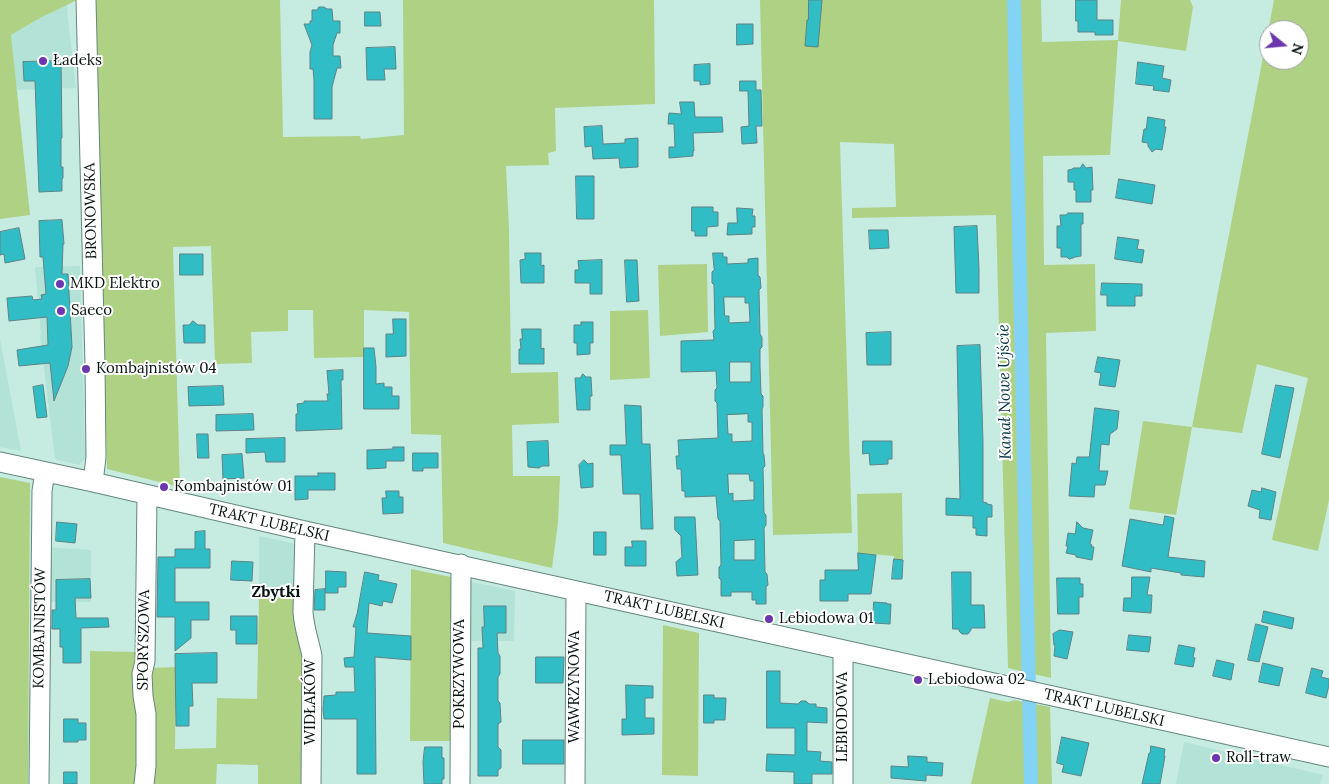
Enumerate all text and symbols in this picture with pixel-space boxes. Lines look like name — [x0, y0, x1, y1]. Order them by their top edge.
north arrow — [1259, 20, 1309, 70]
text: N — [1287, 41, 1308, 57]
place label: Ładeks — [53, 52, 102, 70]
marker: Ładeks — [37, 55, 49, 67]
street label: BRONOWSKA — [81, 163, 101, 259]
place label: MKD Elektro — [70, 275, 160, 293]
marker: MKD Elektro — [54, 278, 66, 290]
place label: Saeco — [71, 302, 112, 320]
marker: Saeco — [55, 305, 67, 317]
water label: Kanał Nowe Ujście — [994, 324, 1016, 460]
place label: Kombajnistów 04 — [96, 360, 217, 378]
marker: Kombajnistów 04 — [80, 363, 92, 375]
place label: Kombajnistów 01 — [174, 478, 292, 496]
marker: Kombajnistów 01 — [158, 481, 170, 493]
street label: TRAKT LUBELSKI — [207, 500, 331, 546]
street label: KOMBAJNISTÓW — [30, 567, 50, 689]
district label: Zbytki — [252, 582, 300, 602]
street label: TRAKT LUBELSKI — [602, 587, 726, 633]
street label: SPORYSZOWA — [134, 589, 154, 691]
place label: Lebiodowa 01 — [779, 610, 873, 628]
marker: Lebiodowa 01 — [763, 613, 775, 625]
street label: POKRZYWOWA — [451, 619, 469, 729]
street label: WAWRZYNOWA — [566, 631, 584, 743]
street label: WIDŁAKÓW — [302, 659, 320, 745]
place label: Lebiodowa 02 — [928, 671, 1025, 689]
street label: LEBIODOWA — [834, 672, 852, 762]
marker: Lebiodowa 02 — [912, 674, 924, 686]
street label: TRAKT LUBELSKI — [1042, 685, 1166, 731]
place label: Roll-traw — [1226, 749, 1291, 767]
marker: Roll-traw — [1210, 752, 1222, 764]

